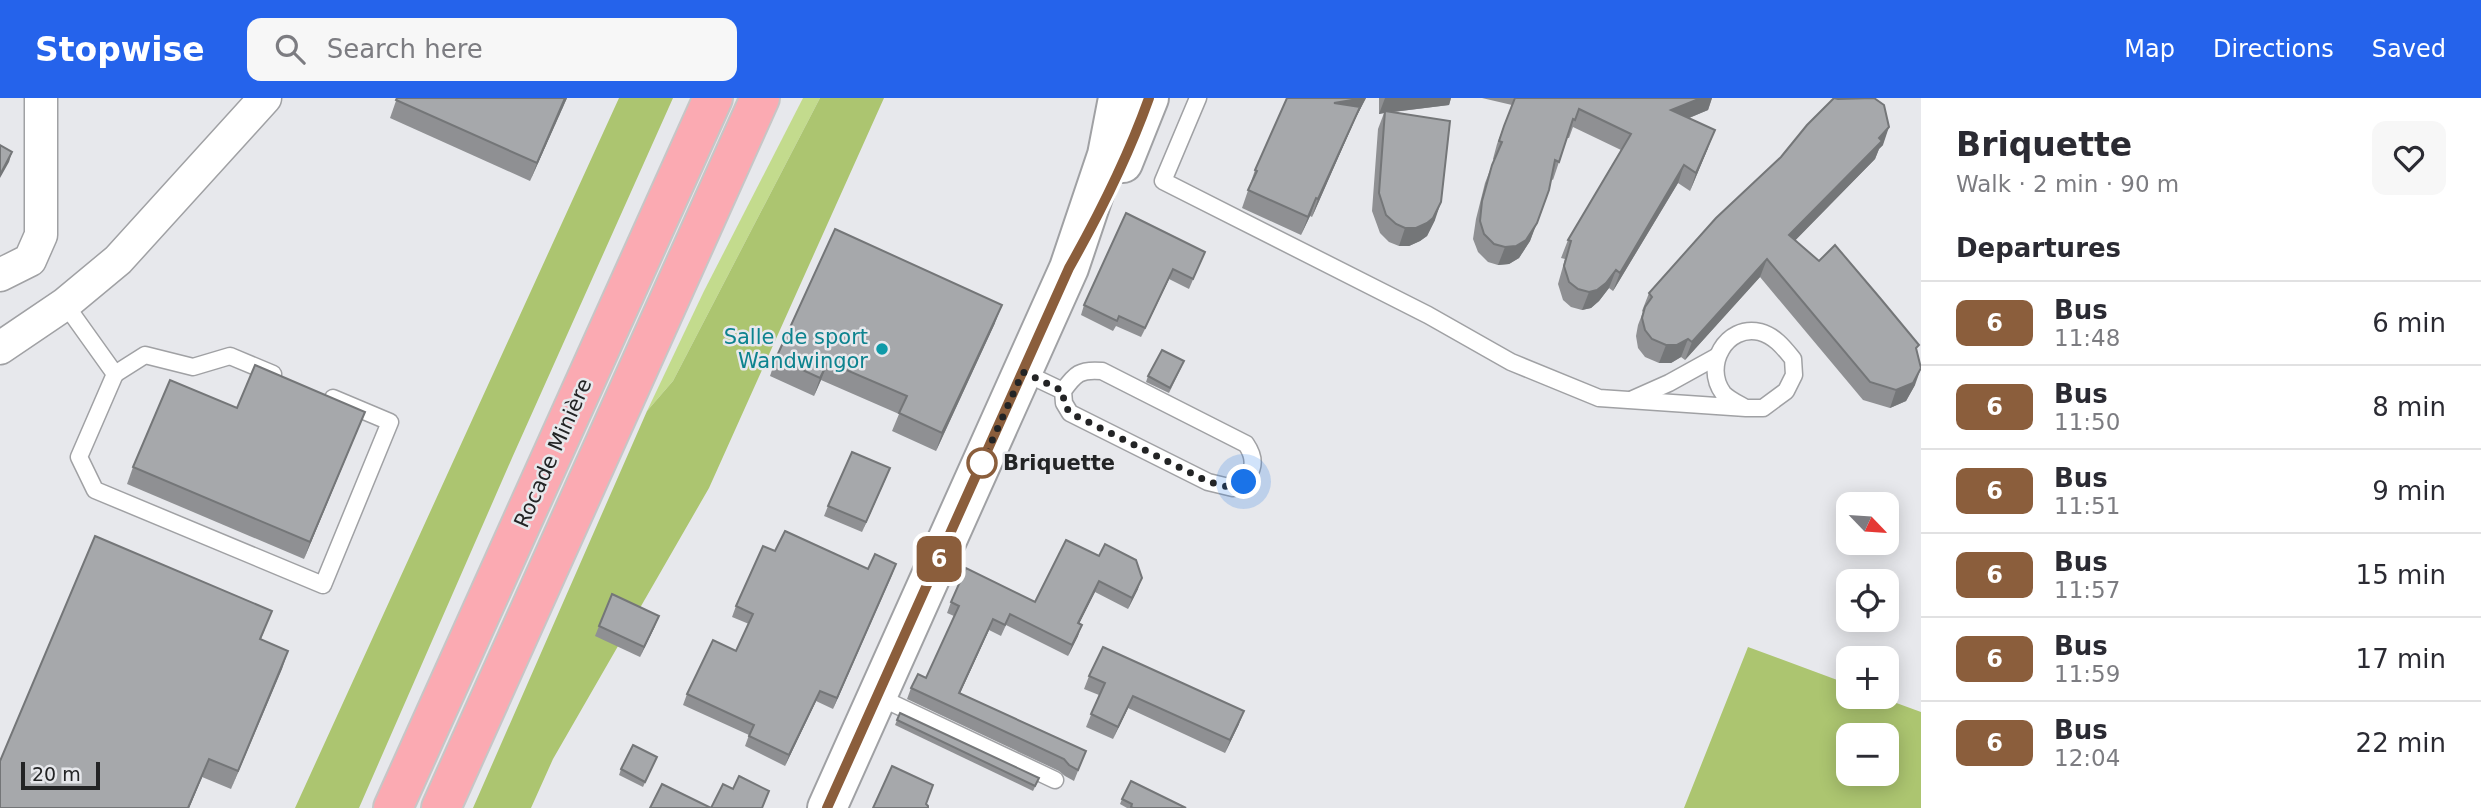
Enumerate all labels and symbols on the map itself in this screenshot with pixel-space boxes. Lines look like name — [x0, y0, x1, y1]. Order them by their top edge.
place label: Salle de sport Wandwingor — [724, 325, 868, 373]
marker: Salle de sport Wandwingor — [874, 341, 890, 357]
street label: Rocade Minière — [509, 375, 597, 531]
marker: Briquette — [967, 448, 997, 478]
place label: Briquette — [1003, 451, 1115, 475]
your location — [1226, 464, 1261, 499]
north arrow — [1836, 492, 1899, 555]
line badge: 6 — [916, 536, 962, 582]
scale bar — [21, 759, 100, 791]

